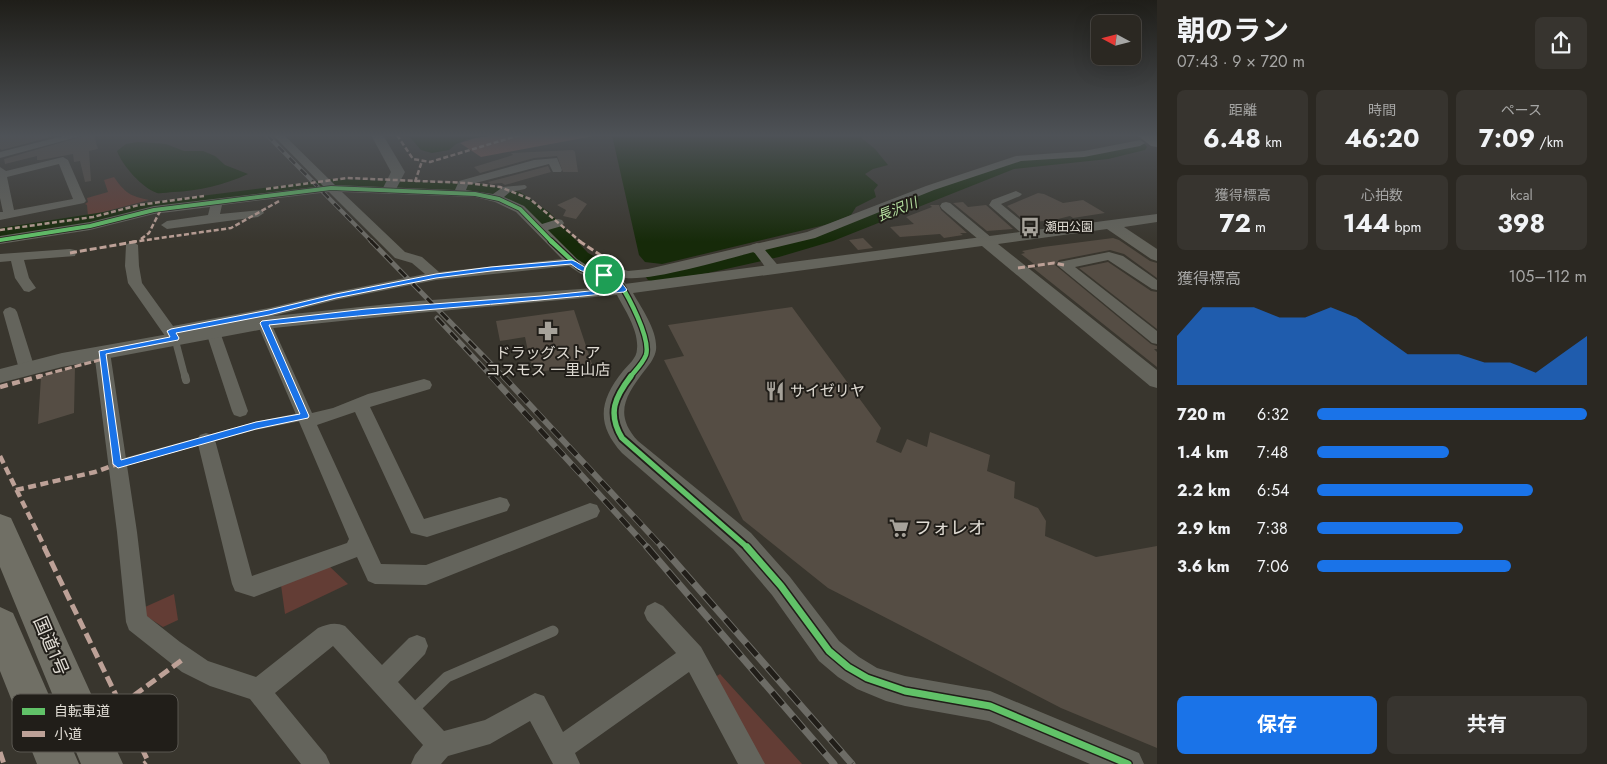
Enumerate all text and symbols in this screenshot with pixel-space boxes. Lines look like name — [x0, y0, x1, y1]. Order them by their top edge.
text: 朝のラン — [1177, 10, 1289, 51]
north arrow — [1091, 15, 1141, 65]
map controls — [1091, 15, 1141, 65]
button: share — [1535, 17, 1587, 69]
text: 07:43 · 9 × 720 m — [1177, 50, 1305, 73]
text: 距離 — [1229, 100, 1257, 120]
text: 時間 — [1368, 100, 1396, 120]
text: ペース — [1501, 100, 1542, 120]
text: 6.48 — [1203, 120, 1261, 156]
text: 46:20 — [1344, 120, 1420, 156]
text: 7:09 — [1479, 120, 1535, 156]
text: km — [1261, 132, 1282, 152]
text: /km — [1535, 132, 1564, 152]
text: 獲得標高 — [1215, 185, 1271, 205]
text: 心拍数 — [1361, 185, 1403, 205]
text: kcal — [1510, 185, 1533, 205]
water label: 長沢川 — [874, 191, 922, 226]
text: 72 — [1219, 205, 1251, 241]
text: 144 — [1343, 205, 1390, 241]
text: 398 — [1497, 205, 1545, 241]
bus stop icon: 瀬田公園 — [1019, 216, 1041, 238]
text: m — [1251, 217, 1266, 237]
text: bpm — [1390, 217, 1421, 237]
place label: 瀬田公園 — [1045, 218, 1093, 236]
pin — [583, 254, 625, 296]
icon: arrive — [590, 261, 618, 289]
text: 105–112 m — [1509, 265, 1587, 288]
text: 獲得標高 — [1177, 267, 1241, 290]
pharmacy icon: ドラッグストア コスモス 一里山店 — [537, 320, 559, 342]
place label: ドラッグストア コスモス 一里山店 — [486, 342, 610, 381]
restaurant icon: サイゼリヤ — [764, 380, 786, 402]
place label: サイゼリヤ — [790, 380, 865, 402]
text: 720 m — [1177, 403, 1226, 426]
text: 6:32 — [1257, 403, 1289, 426]
text: 1.4 km — [1177, 441, 1229, 464]
text: 7:48 — [1257, 441, 1288, 464]
text: 2.2 km — [1177, 479, 1230, 502]
text: 6:54 — [1257, 479, 1289, 502]
place label: フォレオ — [914, 515, 986, 541]
supermarket icon: フォレオ — [888, 517, 910, 539]
text: 2.9 km — [1177, 517, 1231, 540]
text: 7:38 — [1257, 517, 1288, 540]
text: 3.6 km — [1177, 555, 1230, 578]
text: 7:06 — [1257, 555, 1289, 578]
street label: 国道1号 — [27, 612, 75, 680]
legend — [12, 694, 178, 752]
button: 保存 — [1177, 696, 1377, 754]
button: 共有 — [1387, 696, 1587, 754]
text: 自転車道 — [54, 701, 110, 721]
text: 小道 — [54, 724, 82, 744]

